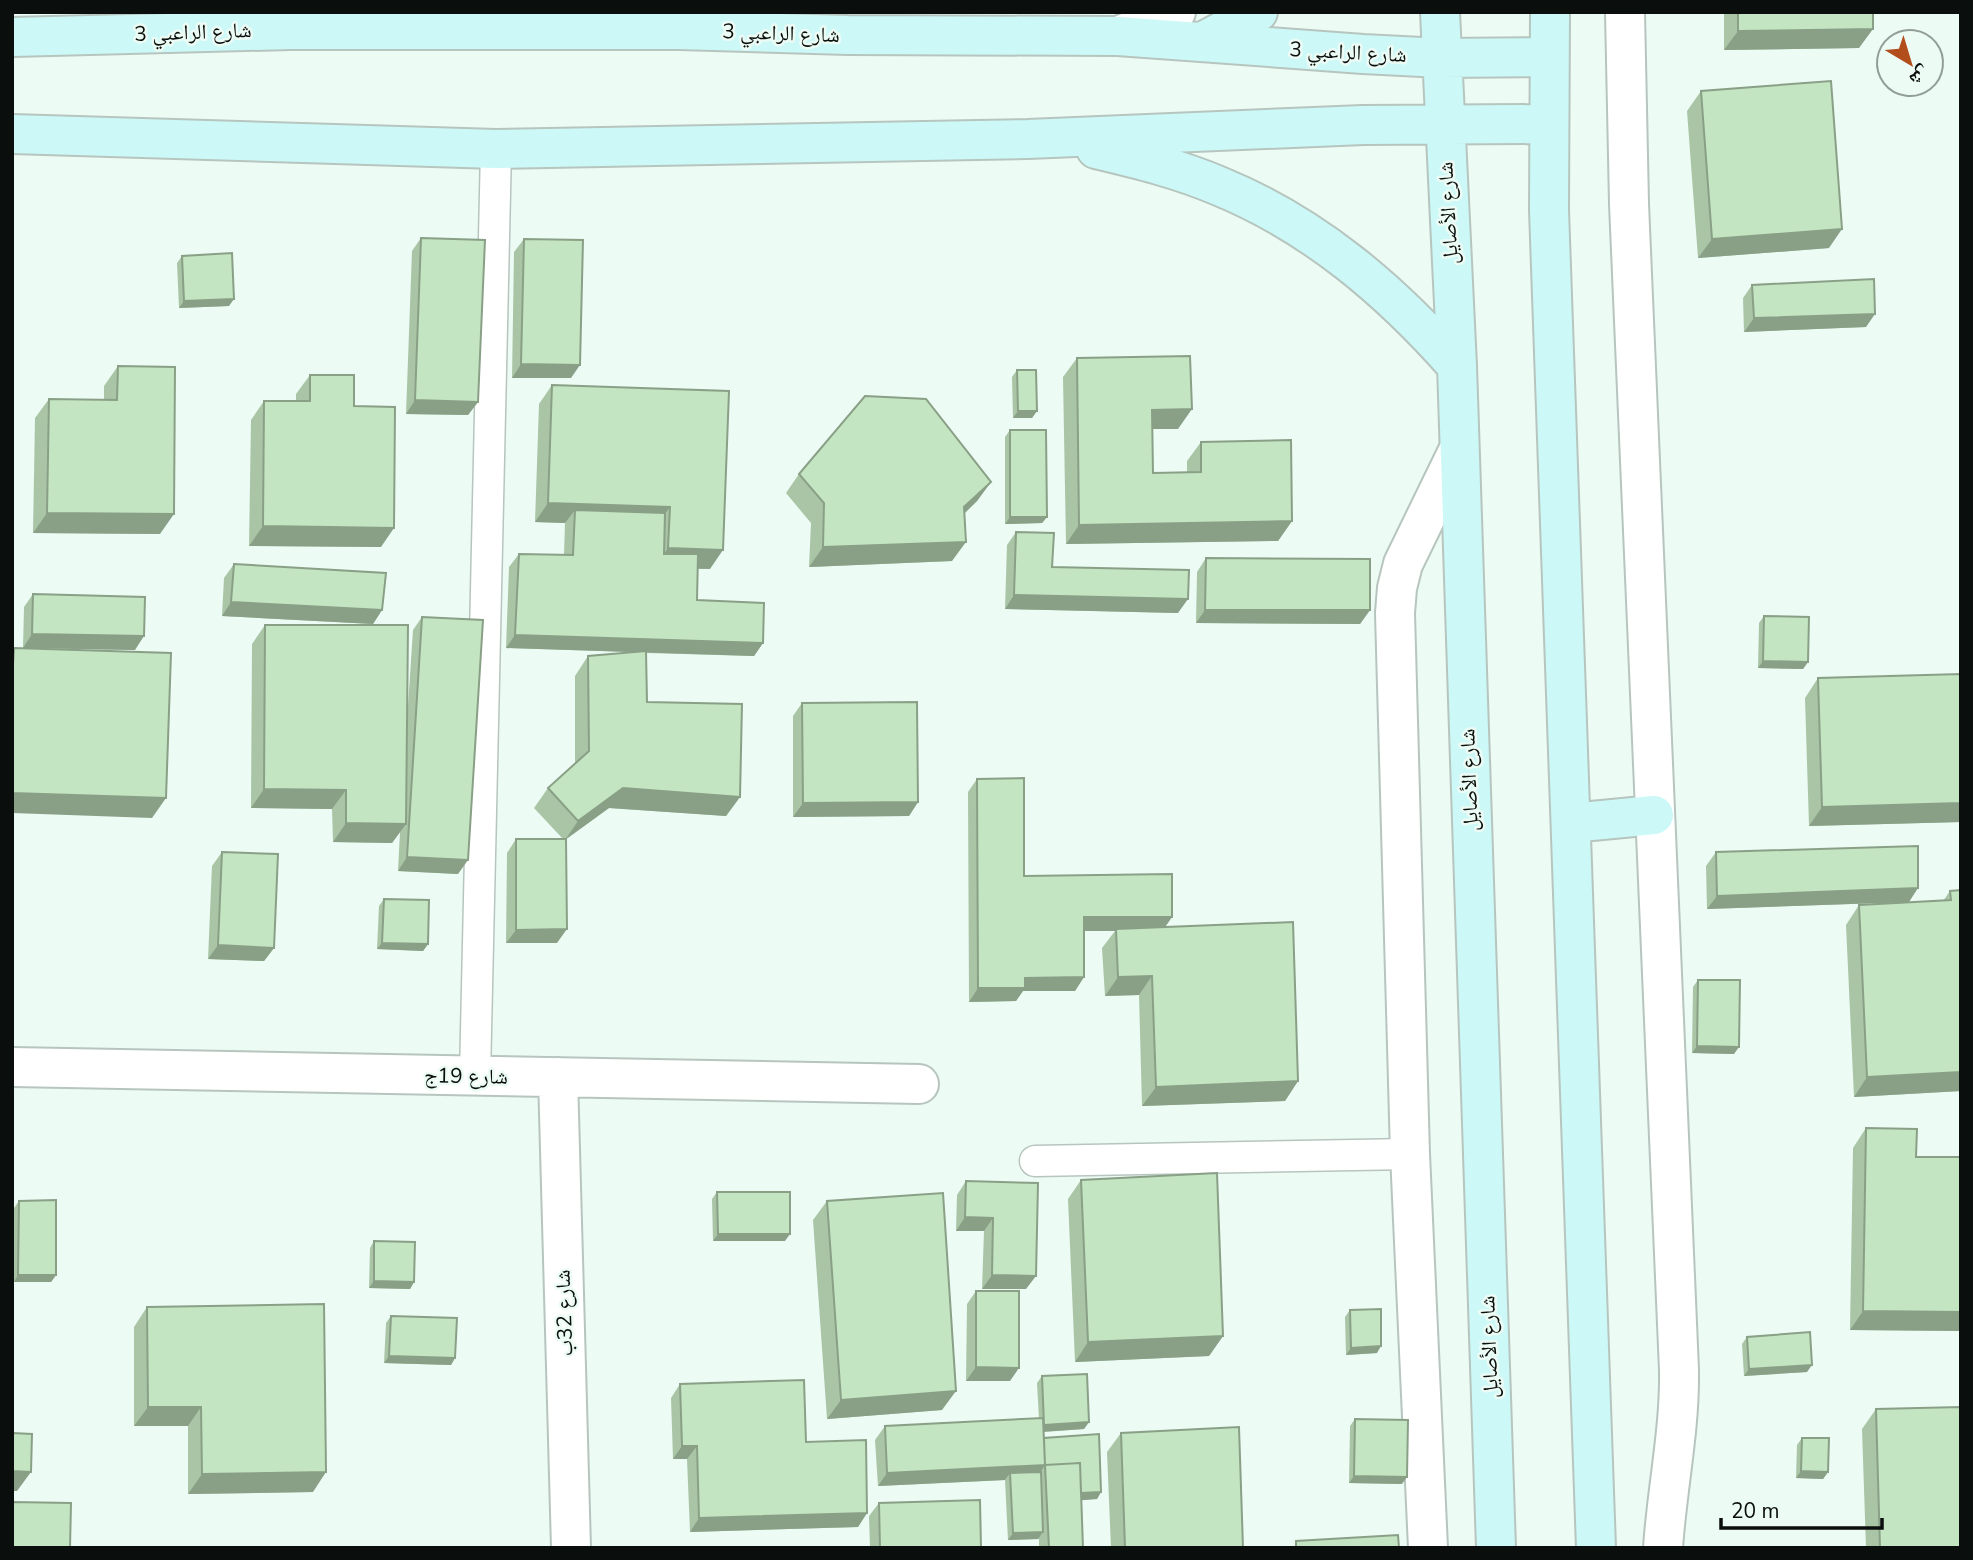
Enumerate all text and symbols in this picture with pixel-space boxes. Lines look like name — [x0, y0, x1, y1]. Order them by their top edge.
street label: شارع الراعبي 3 — [134, 16, 252, 50]
street label: شارع الراعبي 3 — [722, 17, 840, 51]
north arrow — [1875, 28, 1945, 98]
street label: شارع الراعبي 3 — [1289, 35, 1407, 71]
text: ش — [1904, 59, 1936, 92]
street label: شارع الأصايل — [1431, 161, 1465, 265]
street label: شارع الأصايل — [1453, 728, 1485, 832]
street label: شارع 19ج — [424, 1061, 508, 1091]
street label: شارع 32ب — [548, 1269, 580, 1357]
street label: شارع الأصايل — [1473, 1295, 1505, 1399]
scale bar — [1721, 1486, 1882, 1530]
text: 20 m — [1731, 1497, 1780, 1525]

